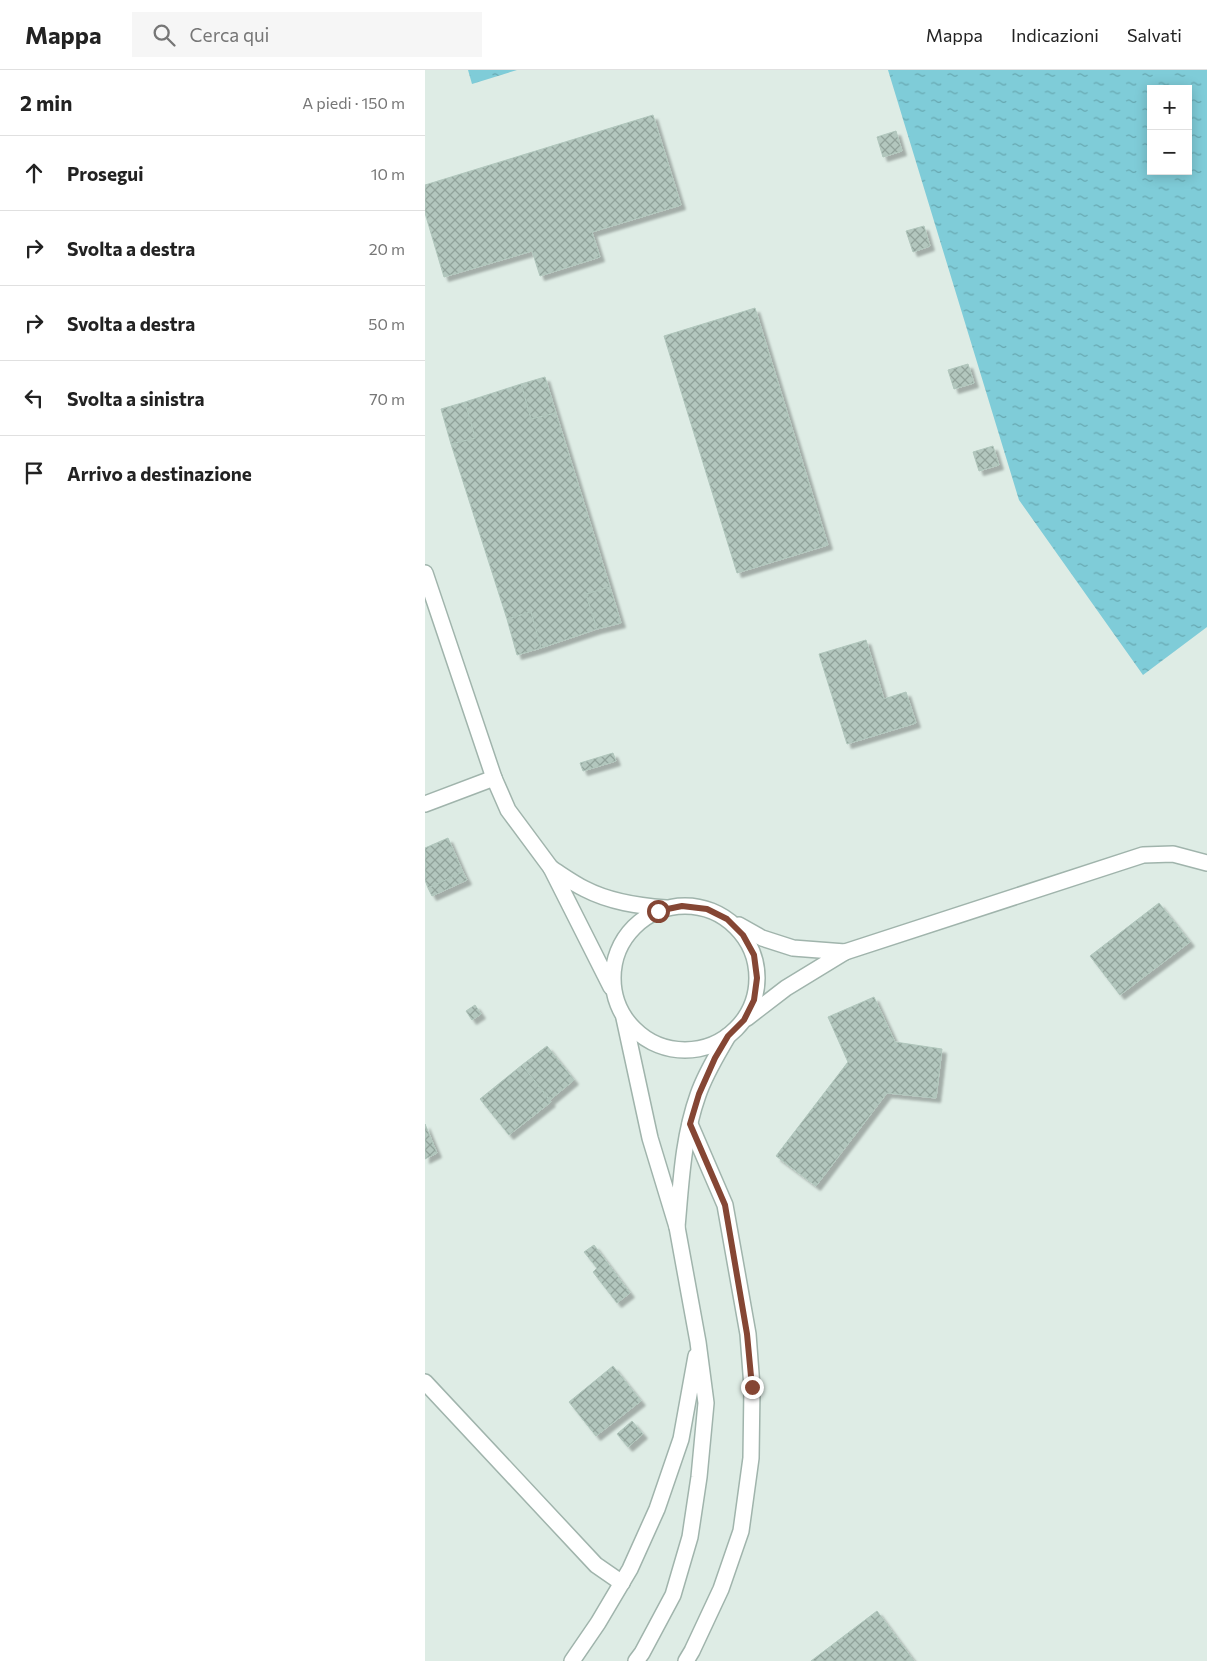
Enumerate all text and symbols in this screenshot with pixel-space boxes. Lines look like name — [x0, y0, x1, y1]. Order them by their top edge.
search box — [132, 12, 482, 57]
text: Mappa — [25, 20, 102, 49]
icon: search — [150, 21, 178, 49]
text: Cerca qui — [190, 23, 269, 46]
text: Mappa — [926, 24, 983, 46]
text: Indicazioni — [1011, 24, 1099, 46]
text: Salvati — [1127, 24, 1182, 46]
map controls — [1147, 85, 1192, 175]
button: + — [1147, 85, 1192, 130]
text: 2 min — [20, 90, 72, 115]
text: A piedi · 150 m — [302, 93, 405, 112]
button: − — [1147, 130, 1192, 175]
icon: ahead — [20, 159, 48, 187]
text: Prosegui — [67, 162, 144, 185]
text: 10 m — [371, 164, 405, 183]
icon: right — [20, 234, 48, 262]
text: Svolta a destra — [67, 237, 195, 260]
text: 20 m — [369, 239, 405, 258]
icon: right — [20, 309, 48, 337]
text: Svolta a destra — [67, 312, 195, 335]
text: 50 m — [368, 314, 405, 333]
icon: left — [20, 384, 48, 412]
text: Svolta a sinistra — [67, 387, 205, 410]
text: 70 m — [369, 389, 405, 408]
icon: arrive — [20, 459, 48, 487]
text: Arrivo a destinazione — [67, 462, 252, 485]
route start — [647, 900, 670, 923]
route end — [741, 1376, 764, 1399]

